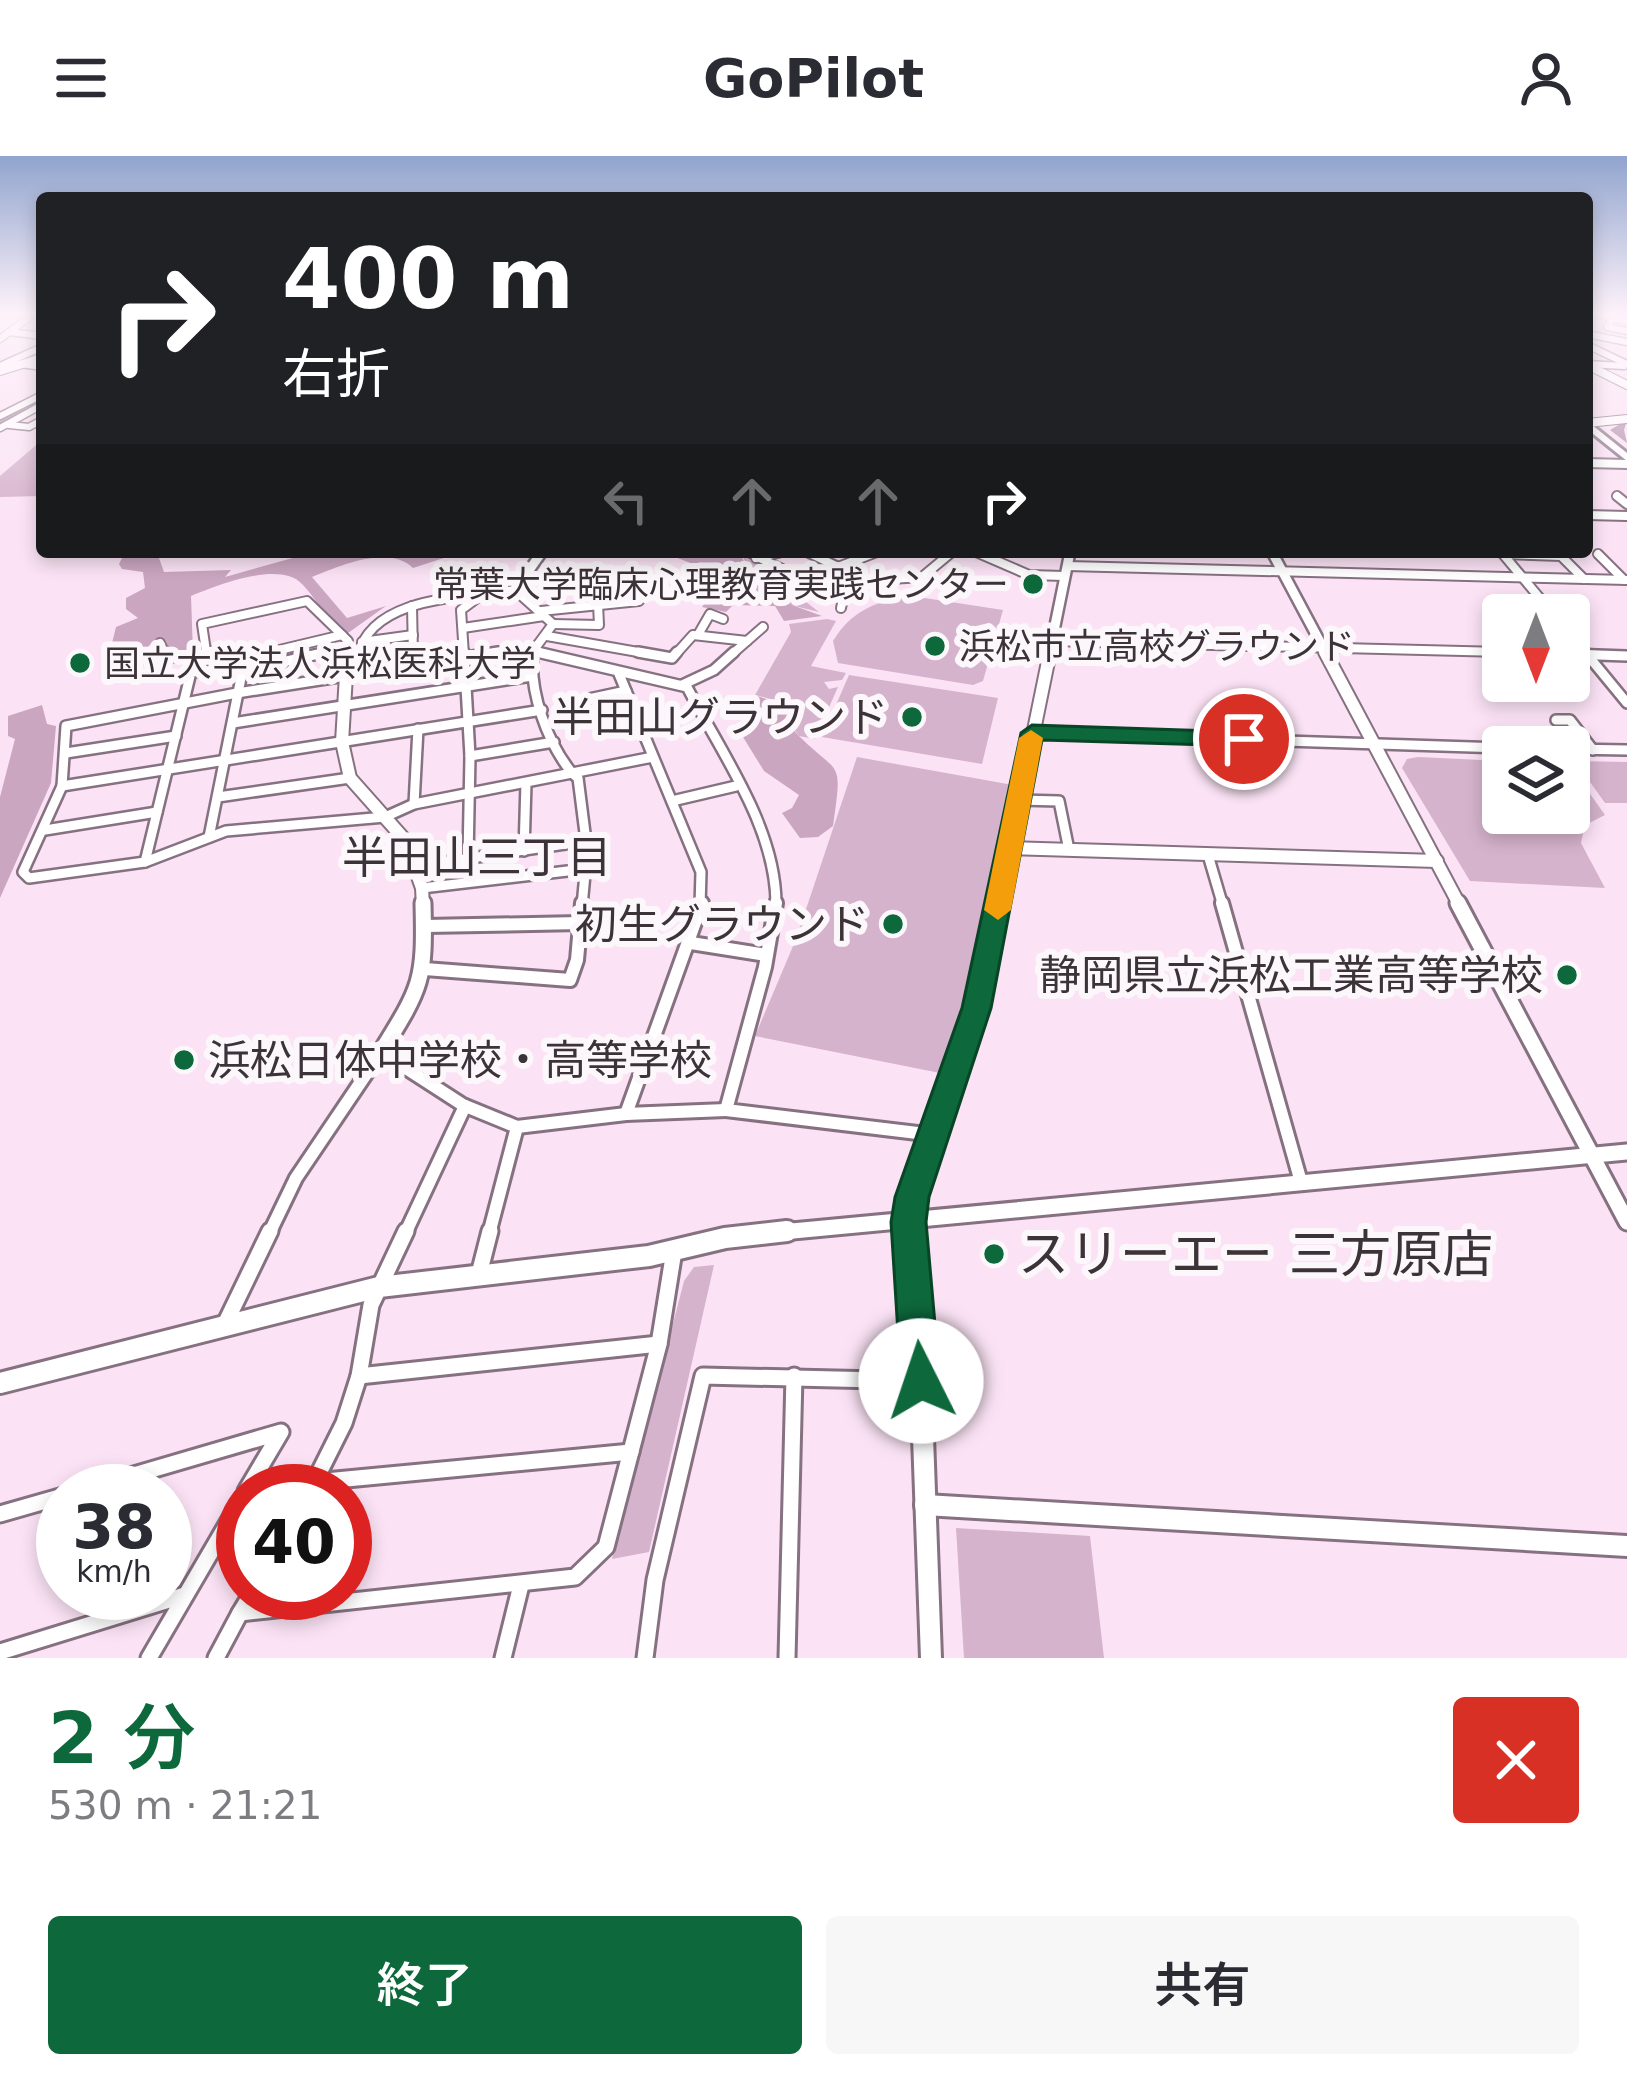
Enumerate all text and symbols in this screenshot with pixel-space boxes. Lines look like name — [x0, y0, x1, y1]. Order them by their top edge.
icon: menu — [48, 45, 114, 111]
icon: person — [1513, 45, 1579, 111]
text: GoPilot — [703, 47, 924, 110]
text: 400 m — [282, 230, 574, 328]
icon: right — [84, 240, 240, 396]
text: 右折 — [282, 343, 390, 406]
icon: left — [593, 468, 659, 534]
icon: ahead — [719, 468, 785, 534]
icon: ahead — [845, 468, 911, 534]
icon: right — [971, 468, 1037, 534]
place label: 常葉大学臨床心理教育実践センター — [433, 564, 1009, 605]
marker: 常葉大学臨床心理教育実践センター — [1020, 571, 1046, 597]
north arrow — [1482, 594, 1590, 702]
map controls — [1482, 594, 1590, 834]
place label: 浜松市立高校グラウンド — [959, 626, 1355, 667]
marker: 浜松市立高校グラウンド — [922, 633, 948, 659]
place label: 国立大学法人浜松医科大学 — [104, 643, 536, 684]
marker: 国立大学法人浜松医科大学 — [67, 650, 93, 676]
pin — [1193, 688, 1295, 790]
place label: 半田山グラウンド — [552, 693, 888, 742]
marker: 半田山グラウンド — [899, 704, 925, 730]
icon: arrive — [1211, 706, 1277, 772]
button: layers — [1482, 726, 1590, 834]
district label: 半田山三丁目 — [342, 831, 612, 884]
place label: 初生グラウンド — [575, 900, 869, 949]
marker: 初生グラウンド — [880, 911, 906, 937]
place label: 静岡県立浜松工業高等学校 — [1039, 951, 1543, 1000]
marker: 静岡県立浜松工業高等学校 — [1554, 962, 1580, 988]
place label: 浜松日体中学校・高等学校 — [208, 1036, 712, 1085]
marker: 浜松日体中学校・高等学校 — [171, 1047, 197, 1073]
place label: スリーエー 三方原店 — [1018, 1225, 1493, 1284]
marker: スリーエー 三方原店 — [981, 1241, 1007, 1267]
position arrow — [858, 1318, 984, 1444]
speed limit sign: 40 — [216, 1464, 372, 1620]
text: 38 — [72, 1492, 156, 1562]
text: km/h — [76, 1554, 152, 1589]
text: 2 分 — [48, 1696, 195, 1780]
button: close — [1453, 1697, 1579, 1823]
text: 530 m · 21:21 — [48, 1783, 322, 1828]
button: 終了 — [48, 1916, 802, 2054]
button: 共有 — [826, 1916, 1579, 2054]

